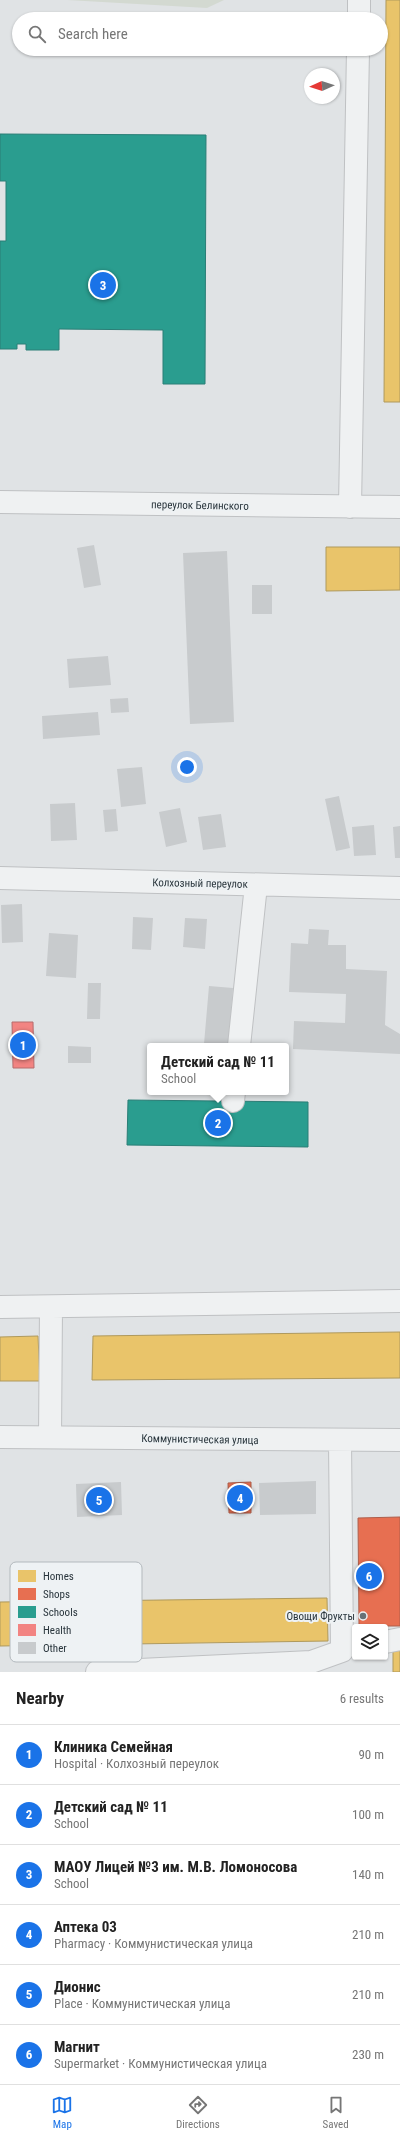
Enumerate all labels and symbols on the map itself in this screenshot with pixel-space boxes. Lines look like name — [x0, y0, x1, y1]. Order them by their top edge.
north arrow — [304, 68, 340, 104]
pin: 3 — [90, 270, 116, 300]
street label: переулок Белинского — [151, 498, 250, 513]
your location — [177, 757, 197, 777]
street label: Колхозный переулок — [152, 876, 249, 891]
pin: 1 — [10, 1030, 36, 1060]
pin: 2 — [205, 1108, 231, 1138]
street label: Коммунистическая улица — [141, 1432, 259, 1447]
pin: 4 — [227, 1483, 253, 1513]
pin: 5 — [86, 1485, 112, 1515]
pin: 6 — [356, 1561, 382, 1591]
legend — [10, 1562, 142, 1662]
text: Homes — [43, 1570, 74, 1583]
text: Shops — [43, 1588, 70, 1601]
text: Schools — [43, 1606, 78, 1619]
place label: Овощи Фрукты — [286, 1610, 355, 1623]
marker: Овощи Фрукты — [358, 1611, 368, 1621]
text: Health — [43, 1624, 71, 1637]
text: Other — [43, 1642, 67, 1655]

